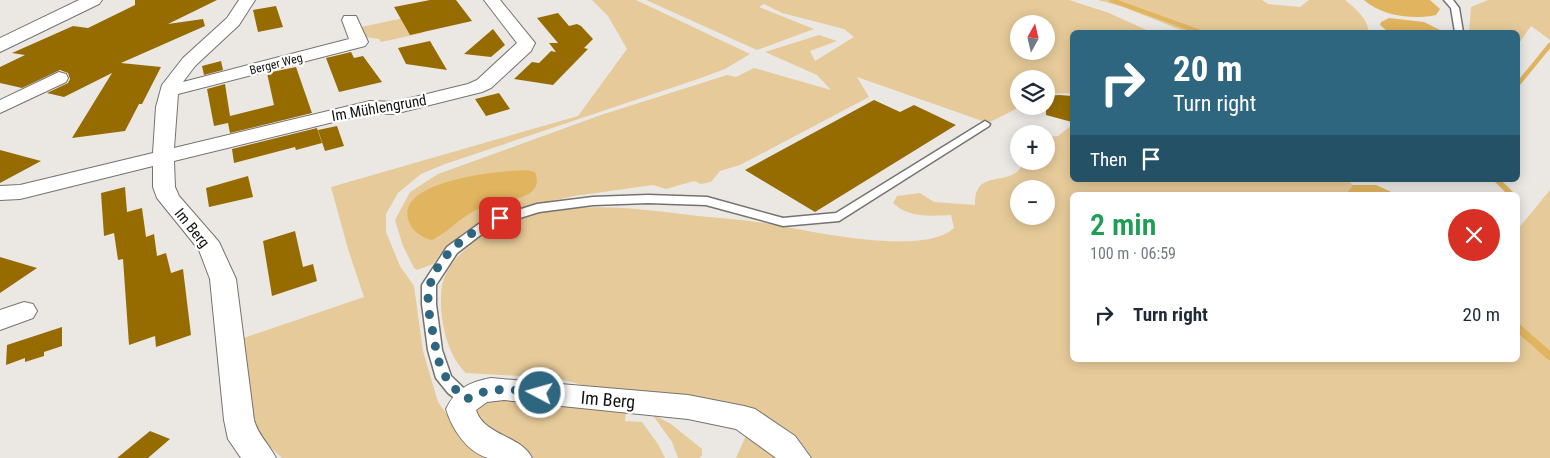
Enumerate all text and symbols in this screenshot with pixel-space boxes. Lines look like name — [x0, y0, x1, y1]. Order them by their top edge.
north arrow — [1010, 15, 1055, 60]
map controls — [1010, 15, 1055, 225]
text: 20 m — [1173, 49, 1242, 90]
icon: right — [1090, 50, 1155, 115]
street label: Berger Weg — [248, 51, 304, 77]
button: layers — [1010, 70, 1055, 115]
street label: Im Mühlengrund — [330, 91, 428, 125]
text: Turn right — [1173, 91, 1256, 116]
button: + — [1010, 125, 1055, 170]
icon: arrive — [1137, 145, 1165, 173]
text: Then — [1090, 148, 1127, 171]
button: − — [1010, 180, 1055, 225]
pin — [479, 197, 521, 239]
icon: arrive — [486, 204, 514, 232]
street label: Im Berg — [171, 205, 213, 251]
text: 2 min — [1090, 207, 1156, 242]
button: close — [1448, 209, 1500, 261]
text: 100 m · 06:59 — [1090, 244, 1176, 263]
icon: right — [1090, 301, 1118, 329]
text: Turn right — [1133, 303, 1208, 326]
text: 20 m — [1463, 303, 1500, 326]
position arrow — [513, 366, 565, 418]
street label: Im Berg — [580, 387, 636, 412]

